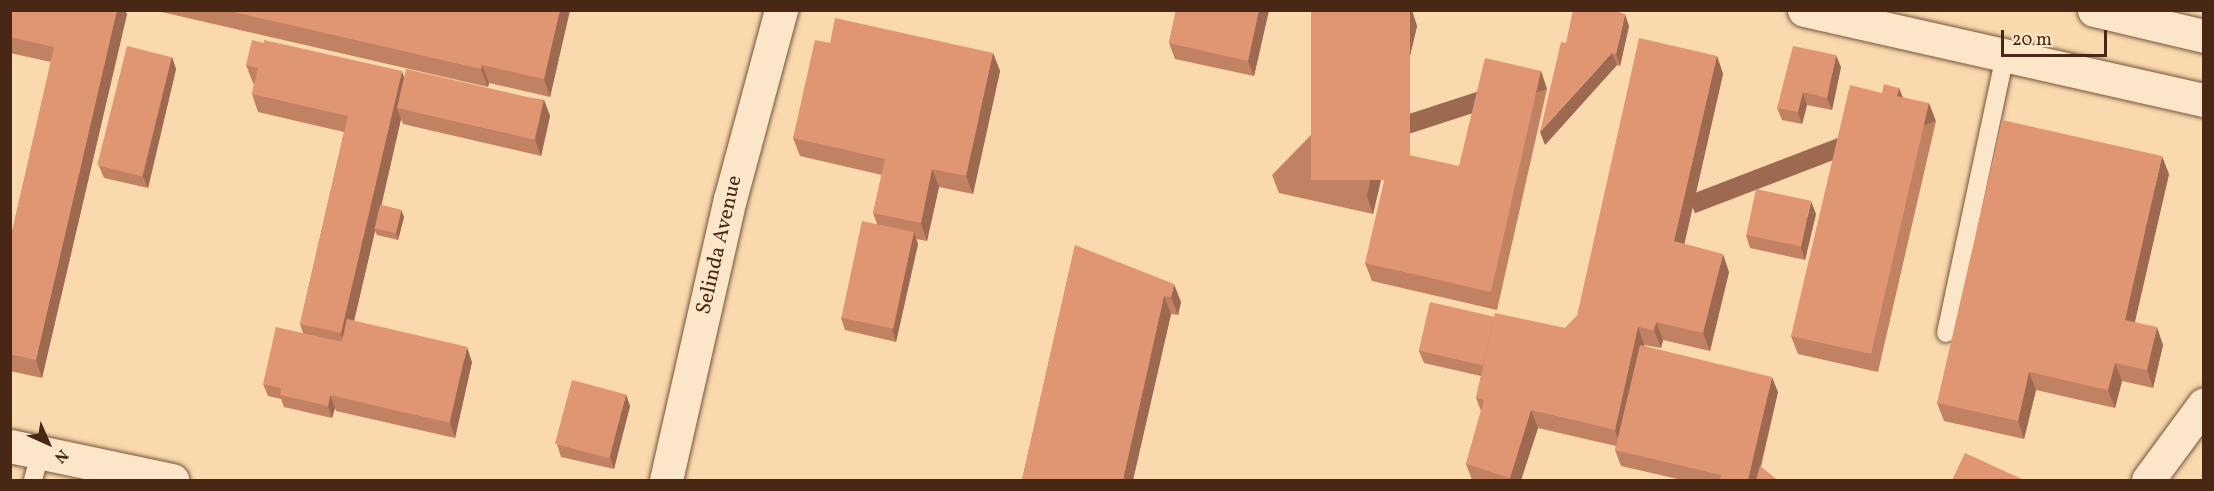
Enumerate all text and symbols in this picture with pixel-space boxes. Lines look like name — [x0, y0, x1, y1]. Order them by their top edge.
scale bar — [2004, 18, 2110, 56]
text: 20 m — [2012, 28, 2052, 53]
street label: Selinda Avenue — [692, 173, 748, 317]
north arrow — [18, 413, 78, 473]
text: N — [49, 444, 73, 468]

